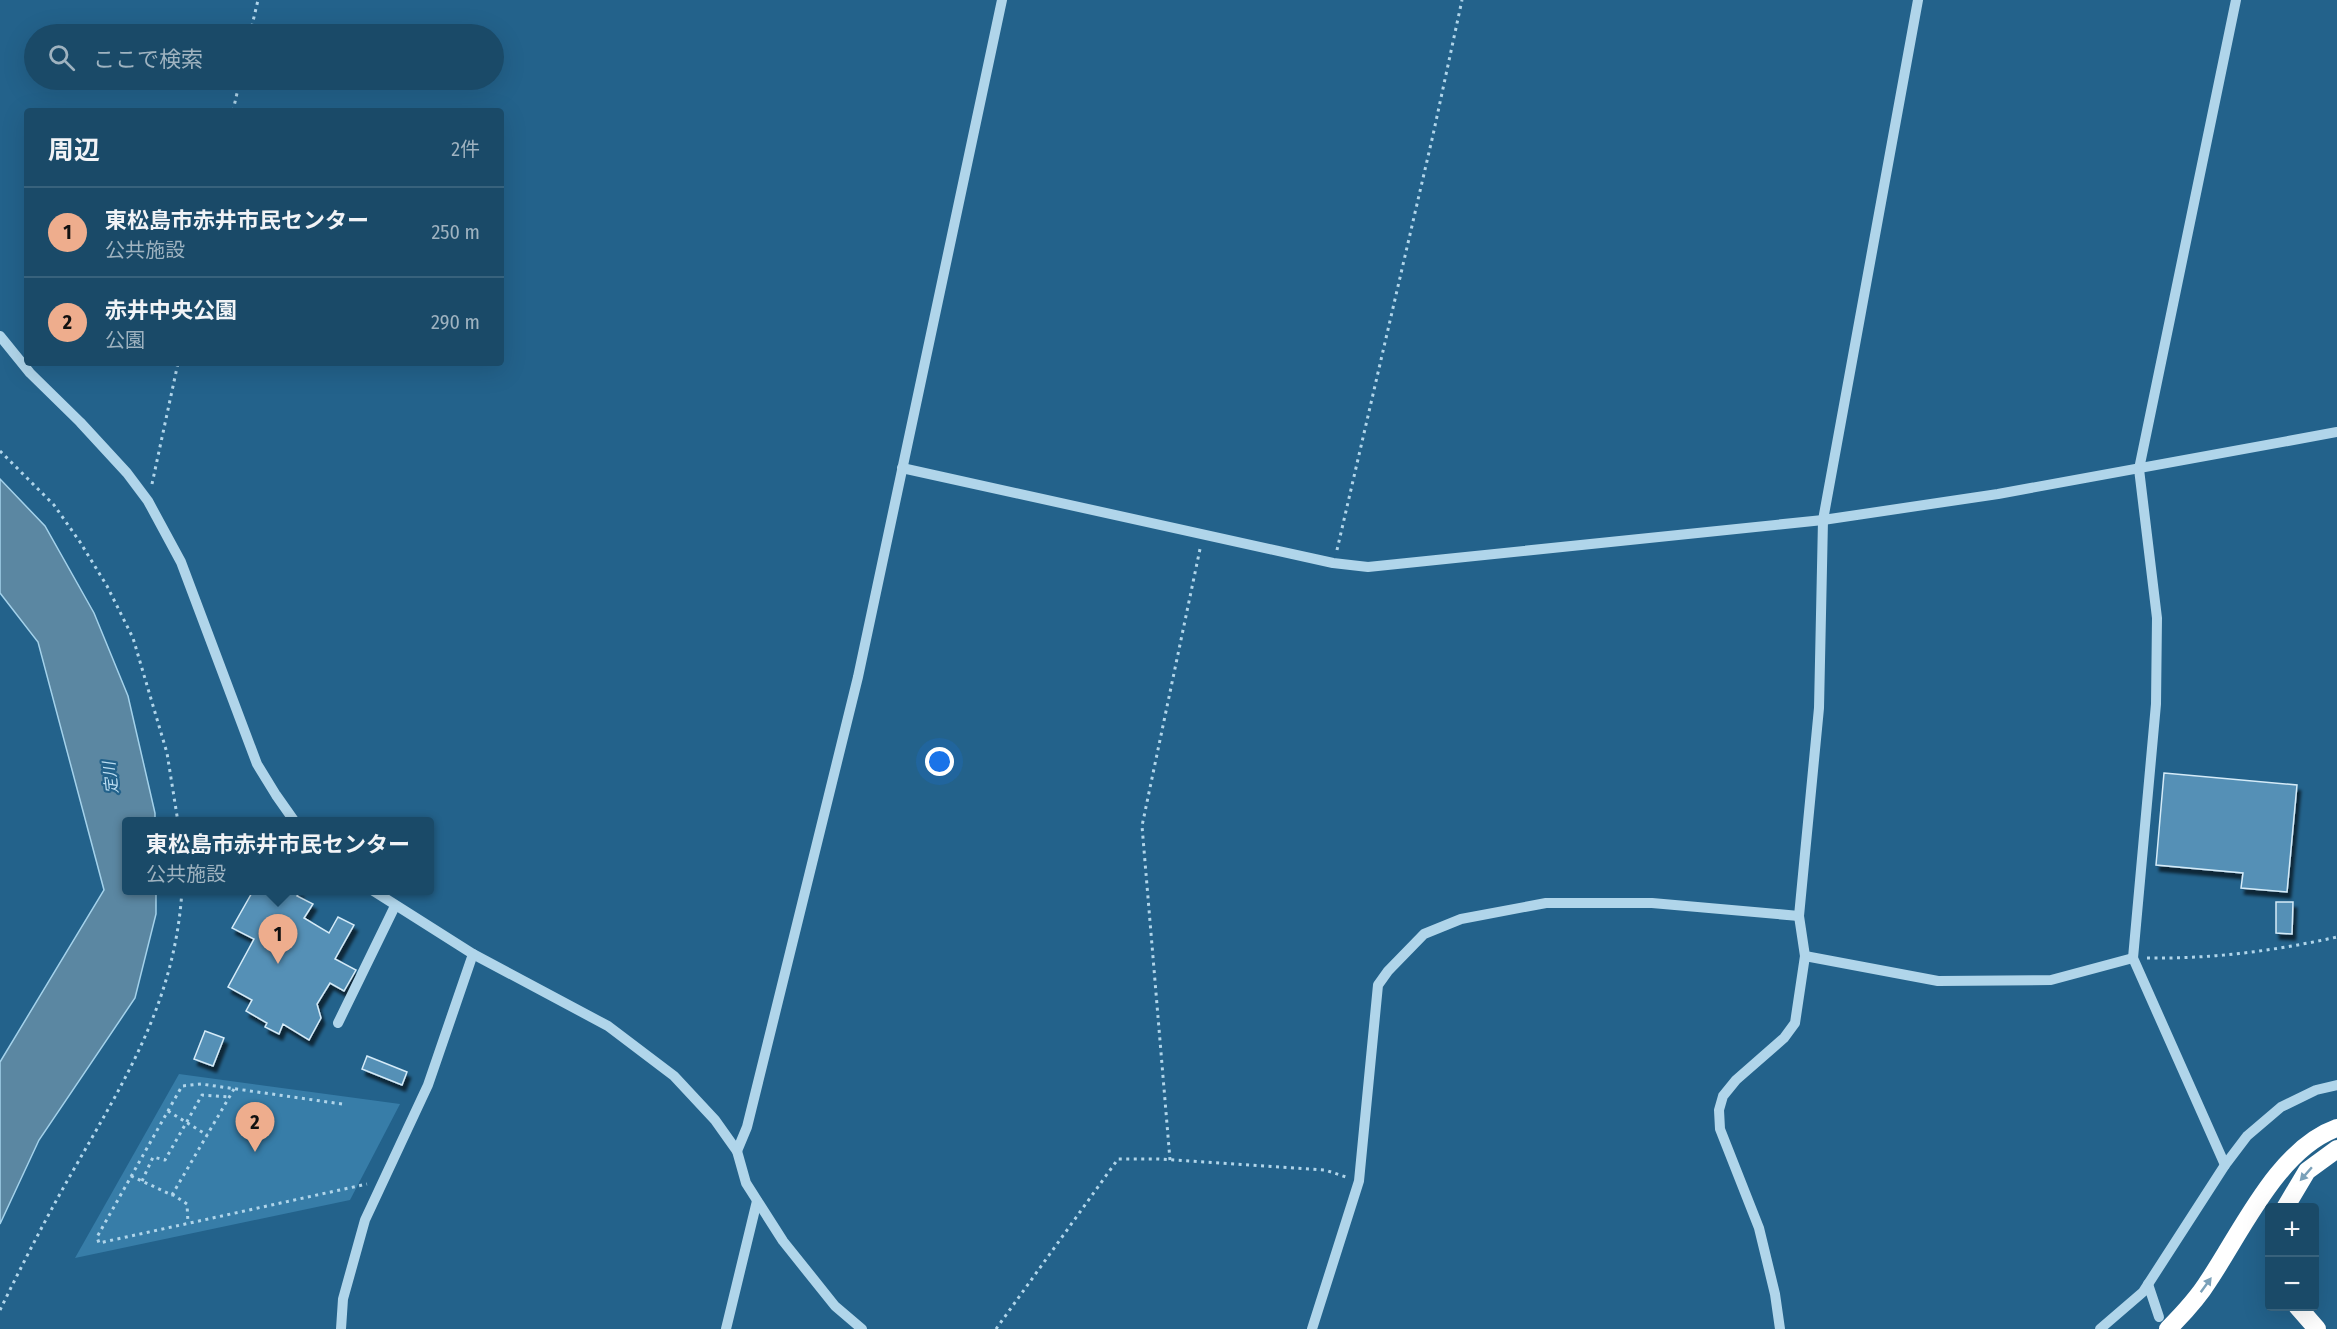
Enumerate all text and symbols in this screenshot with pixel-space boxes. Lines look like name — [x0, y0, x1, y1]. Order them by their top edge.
search box — [24, 24, 504, 90]
icon: search — [45, 41, 78, 74]
text: ここで検索 — [93, 46, 203, 73]
text: 周辺 — [48, 135, 100, 166]
text: 2件 — [451, 137, 480, 161]
text: 東松島市赤井市民センター — [105, 207, 369, 234]
text: 1 — [63, 220, 72, 244]
text: 250 m — [432, 220, 480, 244]
text: 公共施設 — [105, 238, 185, 262]
text: 赤井中央公園 — [105, 297, 237, 324]
text: 2 — [63, 310, 72, 334]
text: 290 m — [431, 310, 480, 334]
text: 公園 — [105, 328, 145, 352]
your location — [925, 747, 954, 776]
water label: 定川 — [99, 759, 122, 795]
popup — [122, 817, 434, 895]
text: 東松島市赤井市民センター — [146, 831, 410, 858]
text: 公共施設 — [146, 862, 226, 886]
pin: 1 — [258, 914, 298, 964]
pin: 2 — [236, 1102, 274, 1152]
one-way arrow — [2300, 1166, 2313, 1181]
map controls — [2265, 1203, 2319, 1311]
button: + — [2265, 1203, 2319, 1257]
button: − — [2265, 1257, 2319, 1311]
one-way arrow — [2200, 1277, 2212, 1293]

